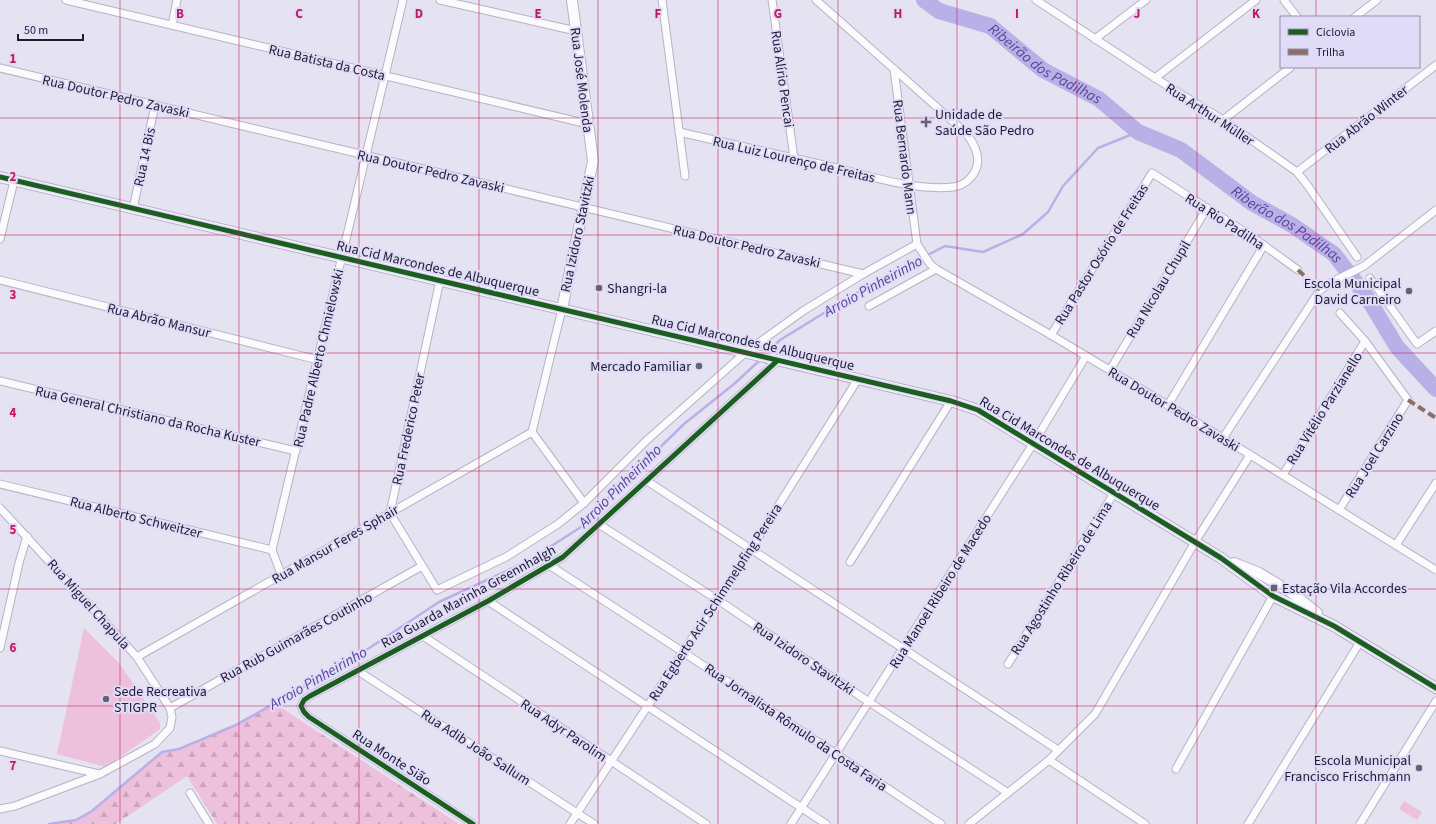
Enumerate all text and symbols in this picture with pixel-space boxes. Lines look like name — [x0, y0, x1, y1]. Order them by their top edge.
text: B — [176, 5, 184, 23]
text: C — [295, 5, 303, 23]
text: D — [415, 5, 423, 23]
text: E — [534, 5, 542, 23]
text: F — [655, 5, 662, 23]
text: G — [774, 5, 782, 23]
text: H — [894, 5, 902, 23]
text: I — [1015, 5, 1019, 23]
text: J — [1134, 5, 1140, 23]
text: K — [1252, 5, 1261, 23]
scale bar — [18, 16, 83, 42]
legend — [1280, 16, 1420, 68]
water label: Ribeirão dos Padilhas — [984, 19, 1105, 110]
text: 50 m — [24, 22, 48, 39]
text: Ciclovia — [1316, 24, 1355, 41]
street label: Rua José Molenda — [565, 26, 597, 134]
street label: Rua Alírio Pencai — [765, 29, 799, 129]
street label: Rua Batista da Costa — [267, 40, 387, 86]
text: Trilha — [1316, 44, 1345, 61]
text: 1 — [10, 50, 17, 68]
street label: Rua Doutor Pedro Zavaski — [40, 70, 191, 124]
street label: Rua Arthur Müller — [1161, 79, 1258, 151]
street label: Rua Abrão Winter — [1321, 81, 1413, 159]
street label: Rua Bernardo Mann — [887, 99, 921, 216]
place label: Unidade de Saúde São Pedro — [935, 105, 1034, 141]
marker: Unidade de Saúde São Pedro — [920, 116, 932, 128]
street label: Rua 14 Bis — [129, 126, 161, 188]
street label: Rua Luiz Lourenço de Freitas — [711, 132, 877, 188]
street label: Rua Doutor Pedro Zavaski — [355, 145, 506, 199]
text: 2 — [10, 168, 17, 186]
street label: Rua Izidoro Stavitzki — [556, 174, 600, 294]
street label: Rua Pastor Osório de Freitas — [1050, 180, 1154, 329]
water label: Riberão dos Padilhas — [1227, 181, 1347, 268]
street label: Rua Rio Padilha — [1181, 189, 1268, 255]
street label: Rua Doutor Pedro Zavaski — [671, 220, 822, 274]
street label: Rua Cid Marcondes de Albuquerque — [334, 236, 541, 302]
street label: Rua Nicolau Chupil — [1122, 237, 1196, 342]
water label: Arroio Pinheirinho — [819, 250, 927, 323]
street label: Rua Padre Alberto Chmielowski — [289, 267, 349, 449]
place label: Escola Municipal David Carneiro — [1304, 274, 1401, 310]
place label: Shangri-la — [607, 279, 667, 299]
marker: Shangri-la — [594, 283, 604, 293]
text: 3 — [10, 286, 17, 304]
marker: Escola Municipal David Carneiro — [1404, 286, 1414, 296]
street label: Rua Abrão Mansur — [105, 298, 213, 344]
street label: Rua Cid Marcondes de Albuquerque — [649, 310, 856, 376]
street label: Rua Vitélio Parzianello — [1282, 348, 1368, 469]
place label: Mercado Familiar — [590, 357, 691, 377]
marker: Mercado Familiar — [694, 361, 704, 371]
street label: Rua Doutor Pedro Zavaski — [1104, 363, 1243, 457]
street label: Rua Frederico Peter — [387, 371, 431, 487]
street label: Rua General Christiano da Rocha Kuster — [33, 381, 263, 453]
street label: Rua Cid Marcondes de Albuquerque — [975, 392, 1164, 516]
text: 4 — [10, 404, 17, 422]
street label: Rua Joel Carzino — [1341, 409, 1409, 502]
water label: Arroio Pinheirinho — [573, 440, 667, 533]
street label: Rua Alberto Schweitzer — [68, 492, 204, 544]
street label: Rua Agostinho Ribeiro de Lima — [1006, 498, 1117, 659]
street label: Rua Mansur Feres Sphair — [268, 500, 403, 589]
street label: Rua Egberto Acir Schimmelpfing Pereira — [644, 500, 787, 705]
street label: Rua Manoel Ribeiro de Macedo — [885, 510, 997, 673]
text: 5 — [10, 521, 17, 539]
street label: Rua Guarda Marinha Greennhalgh — [377, 540, 560, 653]
street label: Rua Miguel Chapula — [42, 555, 134, 654]
place label: Estação Vila Accordes — [1282, 579, 1407, 599]
marker: Estação Vila Accordes — [1269, 583, 1279, 593]
street label: Rua Rub Guimarães Coutinho — [217, 588, 376, 688]
street label: Rua Izidoro Stavitzki — [749, 617, 858, 700]
text: 6 — [10, 639, 17, 657]
water label: Arroio Pinheirinho — [264, 642, 371, 716]
street label: Rua Jornalista Rômulo da Costa Faria — [700, 659, 891, 797]
place label: Sede Recreativa STIGPR — [114, 682, 207, 718]
marker: Sede Recreativa STIGPR — [101, 694, 111, 704]
street label: Rua Adyr Parolim — [516, 694, 611, 767]
street label: Rua Adib João Sallum — [417, 705, 534, 791]
street label: Rua Monte Sião — [348, 725, 435, 791]
place label: Escola Municipal Francisco Frischmann — [1284, 751, 1411, 787]
text: 7 — [10, 757, 17, 775]
marker: Escola Municipal Francisco Frischmann — [1414, 763, 1424, 773]

